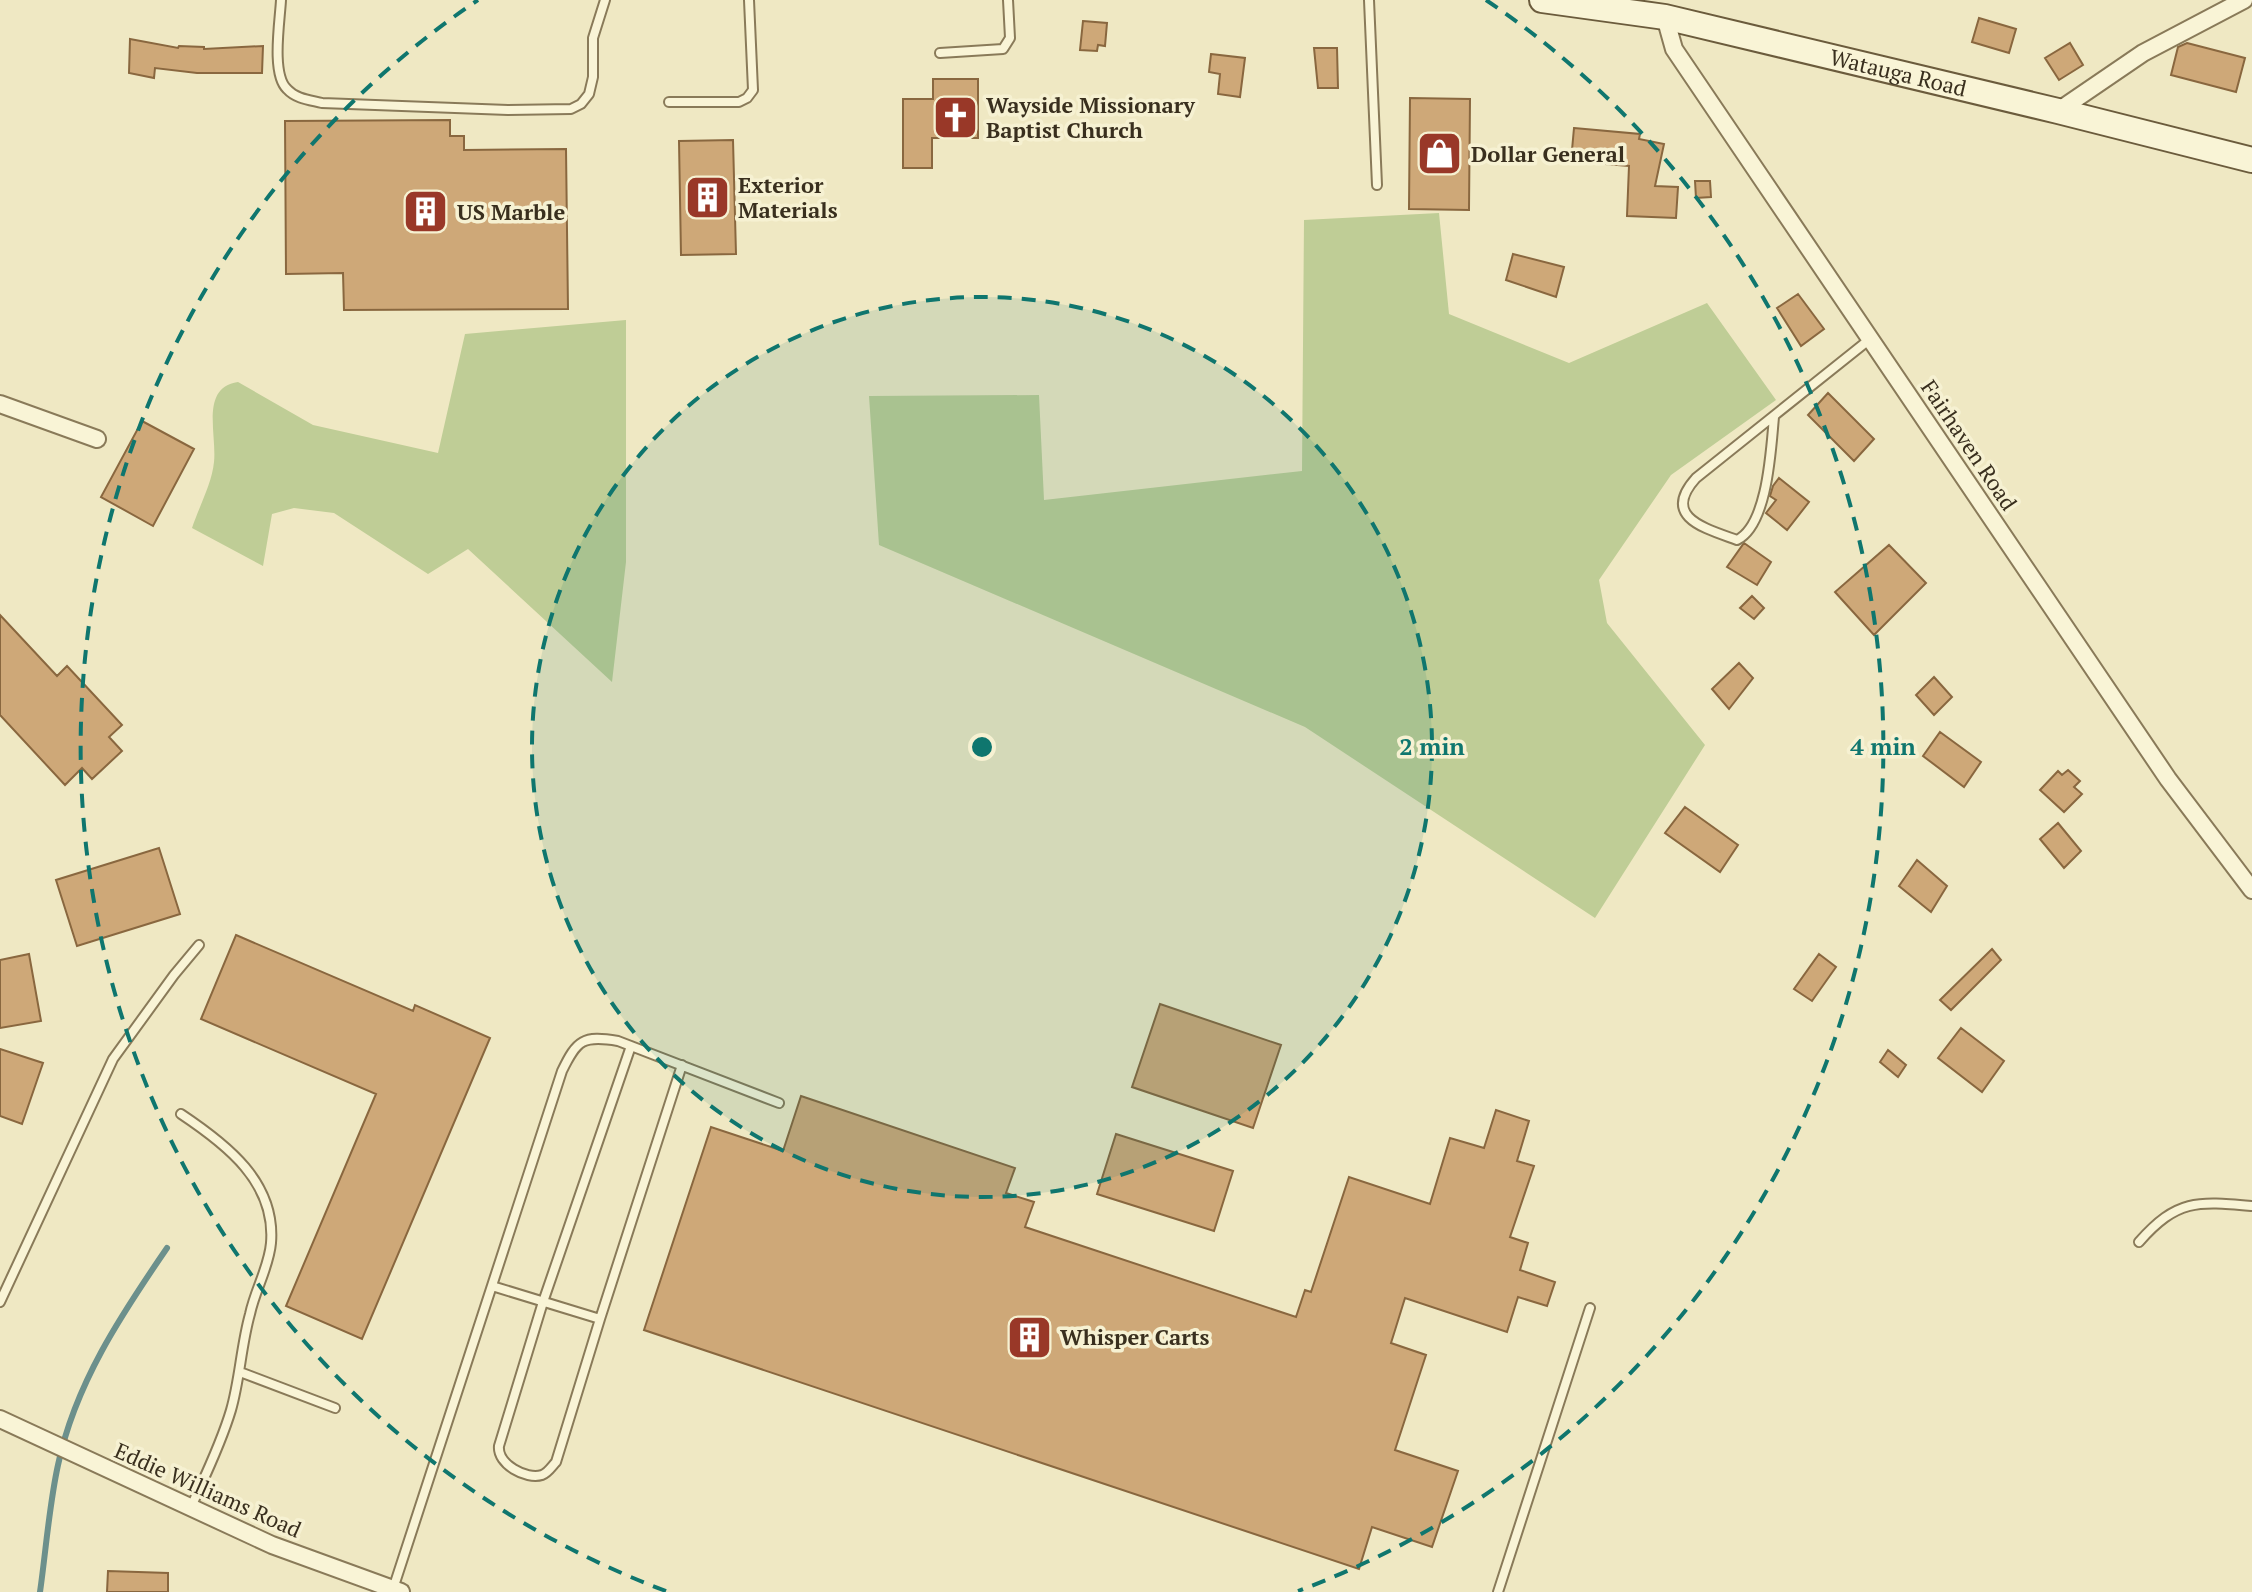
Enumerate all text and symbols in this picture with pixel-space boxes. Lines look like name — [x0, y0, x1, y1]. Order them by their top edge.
street label: Watauga Road — [1827, 42, 1970, 103]
place label: Wayside Missionary Baptist Church — [986, 90, 1195, 144]
church icon: Wayside Missionary Baptist Church — [931, 94, 979, 142]
shop icon: Dollar General — [1416, 130, 1464, 178]
place label: Dollar General — [1471, 139, 1625, 168]
place label: Exterior Materials — [738, 170, 838, 224]
building icon: Exterior Materials — [683, 174, 731, 222]
building icon: US Marble — [402, 188, 450, 236]
place label: US Marble — [457, 197, 565, 226]
street label: Fairhaven Road — [1915, 374, 2024, 516]
text: 2 min — [1399, 730, 1465, 762]
text: 4 min — [1850, 730, 1916, 762]
centre of rings — [968, 733, 996, 761]
building icon: Whisper Carts — [1005, 1313, 1053, 1361]
place label: Whisper Carts — [1060, 1322, 1210, 1351]
street label: Eddie Williams Road — [110, 1435, 306, 1544]

